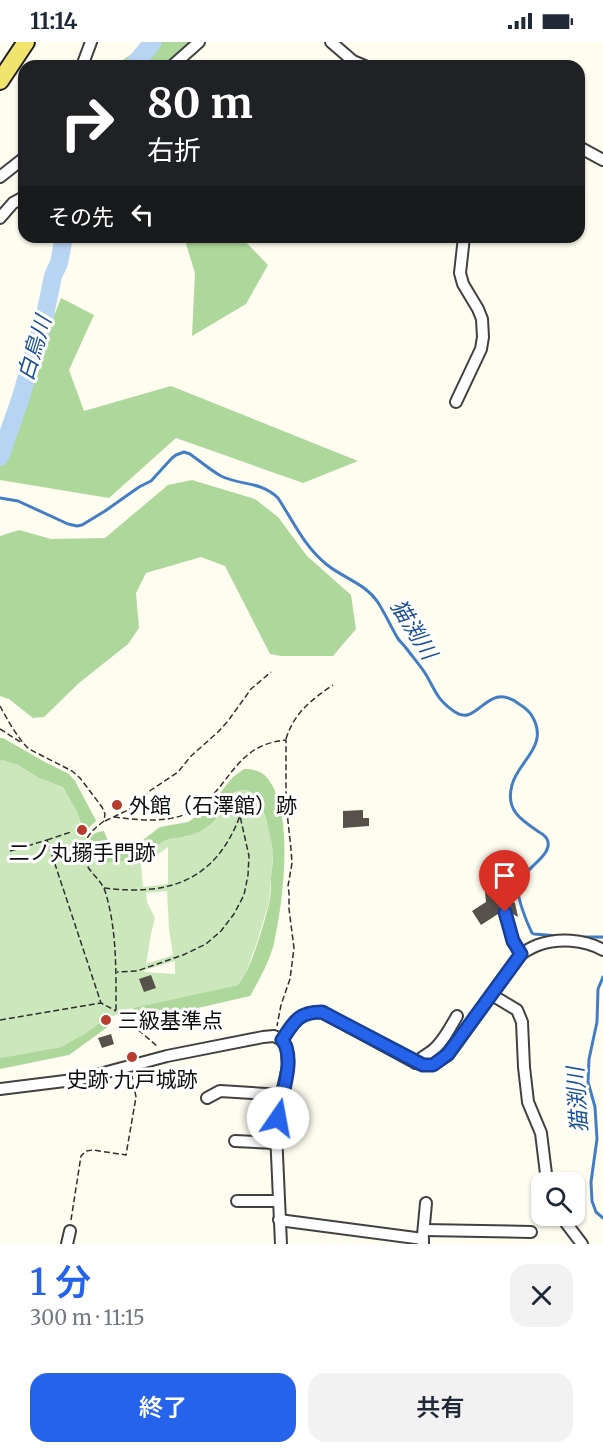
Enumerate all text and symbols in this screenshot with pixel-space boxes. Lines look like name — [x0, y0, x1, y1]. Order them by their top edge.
text: 11:14 — [30, 7, 78, 35]
text: 80 m — [147, 77, 253, 129]
icon: right — [48, 84, 126, 162]
text: 右折 — [147, 133, 201, 167]
icon: left — [126, 198, 159, 231]
text: その先 — [48, 203, 114, 231]
water label: 白鳥川 — [11, 310, 58, 384]
water label: 猫渕川 — [385, 594, 444, 666]
place label: 外館（石澤館）跡 — [129, 792, 297, 819]
marker: 外館（石澤館）跡 — [110, 798, 124, 812]
marker: 二ノ丸搦手門跡 — [75, 823, 89, 837]
place label: 二ノ丸搦手門跡 — [9, 839, 156, 866]
pin — [479, 850, 530, 912]
icon: arrive — [488, 859, 521, 892]
place label: 三級基準点 — [118, 1007, 223, 1034]
marker: 三級基準点 — [99, 1013, 113, 1027]
marker: 史跡 九戸城跡 — [125, 1050, 139, 1064]
water label: 猫渕川 — [561, 1064, 593, 1134]
place label: 史跡 九戸城跡 — [67, 1066, 197, 1093]
position arrow — [246, 1086, 310, 1150]
map controls — [531, 1172, 585, 1226]
button: search — [531, 1172, 585, 1226]
text: 1 分 — [30, 1260, 91, 1305]
button: close — [510, 1264, 573, 1327]
text: 300 m · 11:15 — [30, 1305, 145, 1330]
button: 終了 — [30, 1373, 296, 1442]
button: 共有 — [308, 1373, 573, 1442]

